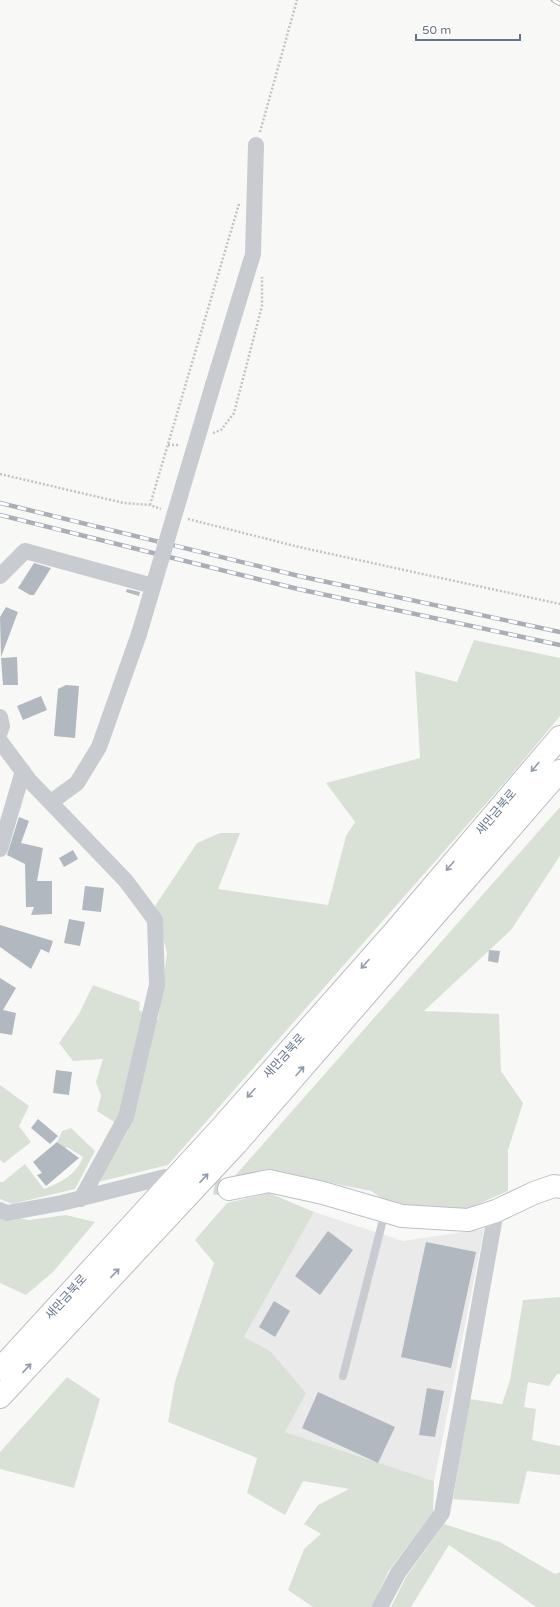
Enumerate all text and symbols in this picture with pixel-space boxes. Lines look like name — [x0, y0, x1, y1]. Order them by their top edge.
scale bar — [416, 16, 520, 42]
text: 50 m — [422, 23, 451, 37]
one-way arrow — [530, 762, 539, 772]
street label: 새만금북로 — [473, 786, 519, 838]
one-way arrow — [446, 860, 455, 871]
one-way arrow — [361, 959, 370, 969]
street label: 새만금북로 — [260, 1031, 308, 1081]
one-way arrow — [295, 1066, 304, 1076]
one-way arrow — [247, 1088, 256, 1098]
one-way arrow — [199, 1173, 209, 1183]
one-way arrow — [111, 1268, 120, 1278]
street label: 새만금북로 — [42, 1272, 90, 1322]
one-way arrow — [22, 1363, 31, 1373]

